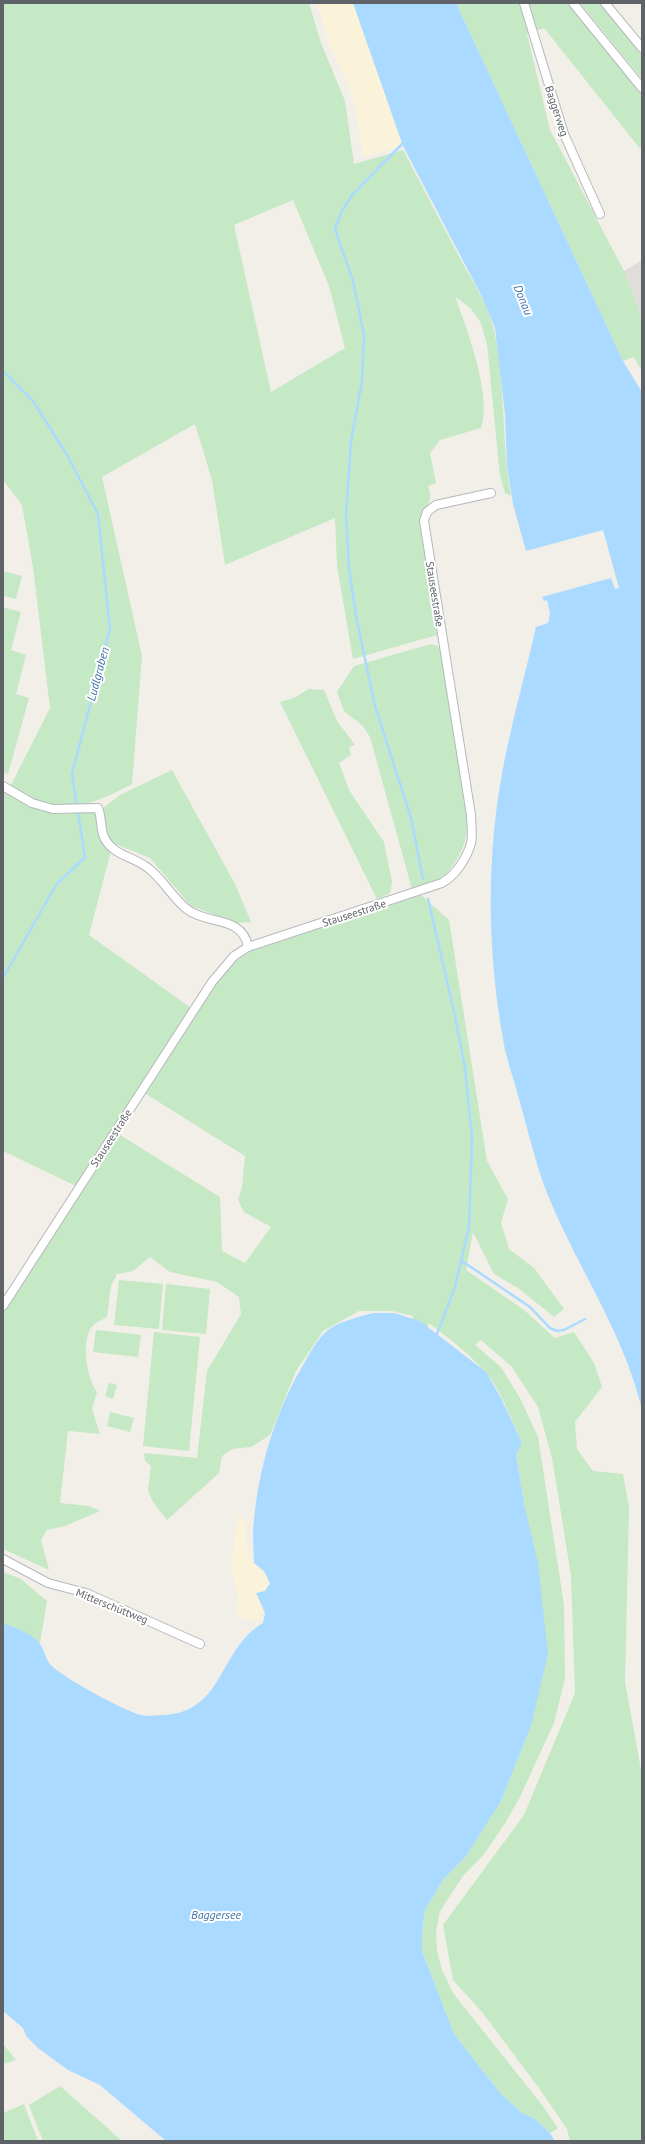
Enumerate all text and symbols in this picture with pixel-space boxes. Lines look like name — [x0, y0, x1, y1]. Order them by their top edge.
street label: Baggerweg — [542, 84, 572, 138]
water label: Donau — [511, 282, 536, 317]
street label: Stauseestraße — [423, 560, 447, 628]
water label: Ludlgraben — [83, 645, 112, 703]
street label: Stauseestraße — [320, 896, 388, 930]
street label: Stauseestraße — [87, 1106, 135, 1170]
street label: Mitterschüttweg — [74, 1585, 150, 1627]
water label: Baggersee — [191, 1907, 241, 1922]

